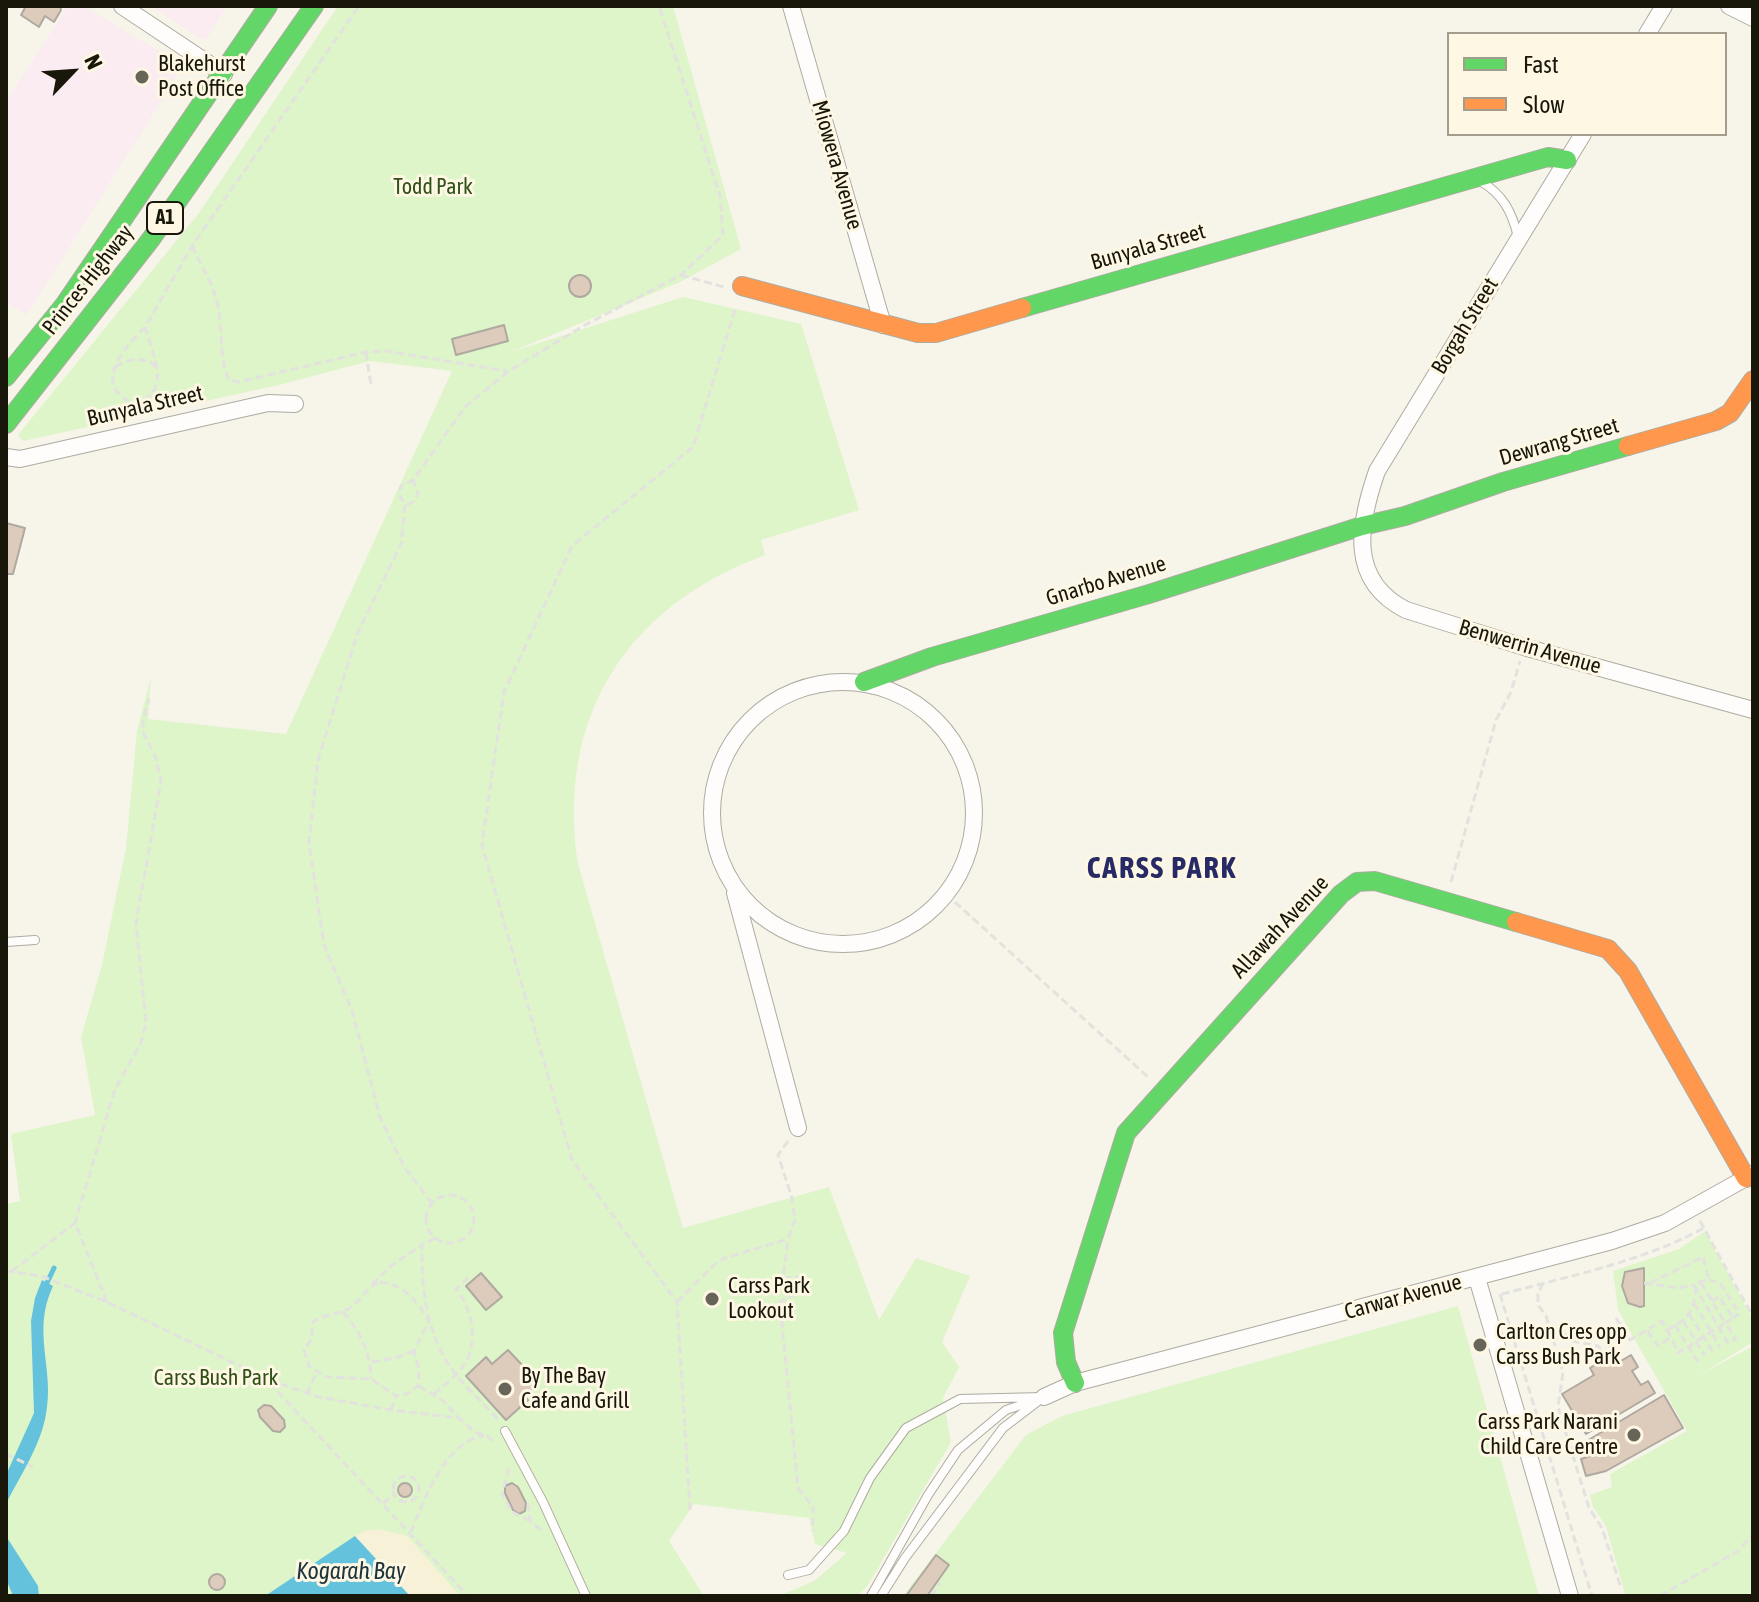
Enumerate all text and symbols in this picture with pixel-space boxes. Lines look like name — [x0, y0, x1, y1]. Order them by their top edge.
north arrow — [32, 32, 112, 112]
legend — [1447, 32, 1727, 136]
text: N — [79, 50, 108, 73]
place label: Blakehurst Post Office — [158, 51, 246, 102]
text: Fast — [1523, 51, 1559, 78]
marker: Blakehurst Post Office — [133, 68, 151, 86]
text: Slow — [1523, 91, 1565, 118]
street label: Miowera Avenue — [806, 97, 868, 233]
park label: Todd Park — [393, 174, 473, 200]
road number: A1 — [147, 202, 183, 234]
street label: Bunyala Street — [1088, 218, 1208, 276]
street label: Princes Highway — [37, 220, 139, 340]
street label: Borgah Street — [1426, 273, 1504, 379]
street label: Bunyala Street — [84, 380, 206, 432]
street label: Dewrang Street — [1496, 412, 1622, 472]
street label: Gnarbo Avenue — [1043, 550, 1169, 612]
street label: Benwerrin Avenue — [1456, 614, 1604, 680]
district label: CARSS PARK — [1087, 851, 1237, 887]
street label: Allawah Avenue — [1226, 870, 1334, 984]
street label: Carwar Avenue — [1342, 1269, 1464, 1325]
place label: Carss Park Lookout — [728, 1273, 810, 1324]
marker: Carss Park Lookout — [703, 1290, 721, 1308]
place label: Carlton Cres opp Carss Bush Park — [1496, 1319, 1627, 1370]
marker: Carlton Cres opp Carss Bush Park — [1471, 1336, 1489, 1354]
place label: By The Bay Cafe and Grill — [521, 1363, 629, 1414]
park label: Carss Bush Park — [154, 1365, 278, 1391]
marker: By The Bay Cafe and Grill — [496, 1380, 514, 1398]
place label: Carss Park Narani Child Care Centre — [1478, 1409, 1618, 1460]
marker: Carss Park Narani Child Care Centre — [1625, 1426, 1643, 1444]
water label: Kogarah Bay — [296, 1557, 406, 1585]

